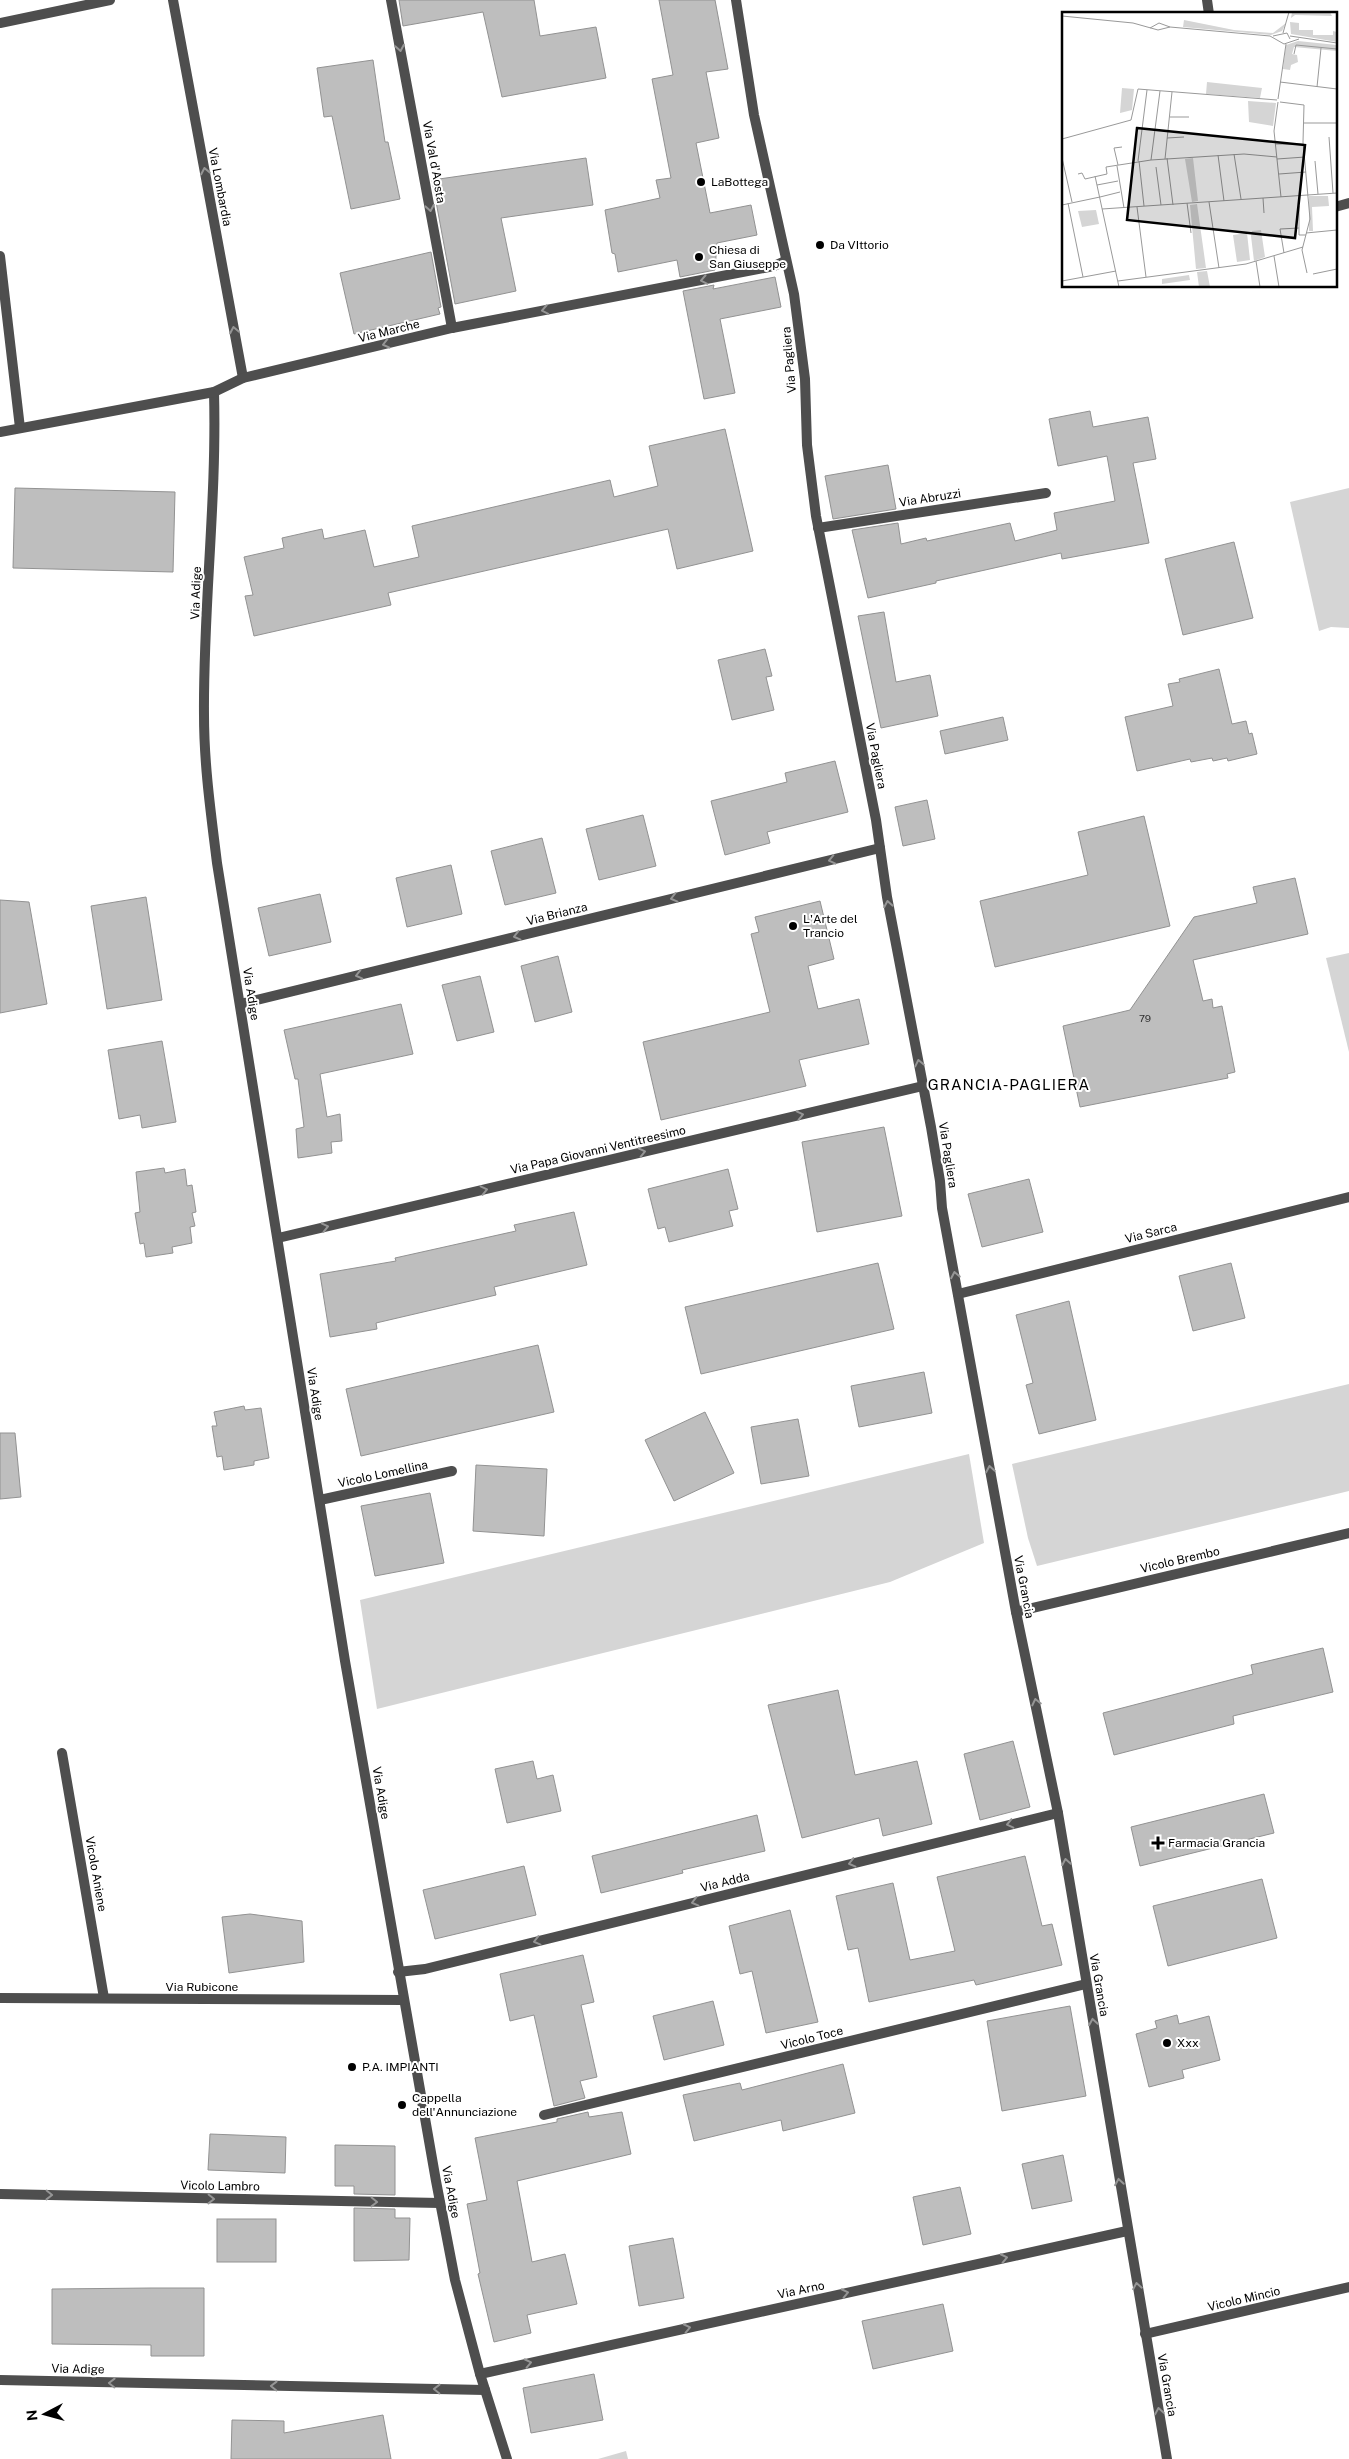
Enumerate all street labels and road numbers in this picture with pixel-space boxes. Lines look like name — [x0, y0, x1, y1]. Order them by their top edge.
street label: Via Val d'Aosta — [420, 120, 448, 204]
street label: Via Lombardia — [206, 147, 234, 227]
street label: Via Marche — [357, 317, 421, 345]
street label: Via Pagliera — [779, 326, 799, 394]
street label: Via Abruzzi — [898, 486, 962, 510]
street label: Via Adige — [188, 566, 204, 620]
street label: Via Pagliera — [863, 722, 889, 790]
street label: Via Brianza — [525, 900, 589, 928]
street label: Via Adige — [240, 967, 262, 1022]
street label: Via Pagliera — [936, 1121, 960, 1189]
street label: Via Papa Giovanni Ventitreesimo — [509, 1123, 687, 1177]
street label: Via Sarca — [1124, 1220, 1178, 1246]
street label: Via Adige — [304, 1367, 326, 1422]
street label: Vicolo Lomellina — [337, 1458, 429, 1490]
street label: Vicolo Brembo — [1139, 1544, 1221, 1576]
street label: Via Grancia — [1011, 1555, 1037, 1619]
street label: Via Adige — [369, 1766, 393, 1821]
street label: Vicolo Aniene — [82, 1835, 110, 1913]
street label: Via Adda — [699, 1869, 751, 1895]
street label: Via Grancia — [1087, 1953, 1111, 2017]
street label: Via Rubicone — [166, 1980, 239, 1994]
street label: Vicolo Toce — [779, 2023, 845, 2052]
street label: Via Adige — [439, 2165, 463, 2220]
street label: Vicolo Lambro — [180, 2178, 260, 2194]
street label: Via Arno — [776, 2278, 826, 2302]
street label: Vicolo Mincio — [1206, 2284, 1282, 2314]
street label: Via Grancia — [1155, 2353, 1179, 2417]
street label: Via Adige — [51, 2362, 105, 2376]

